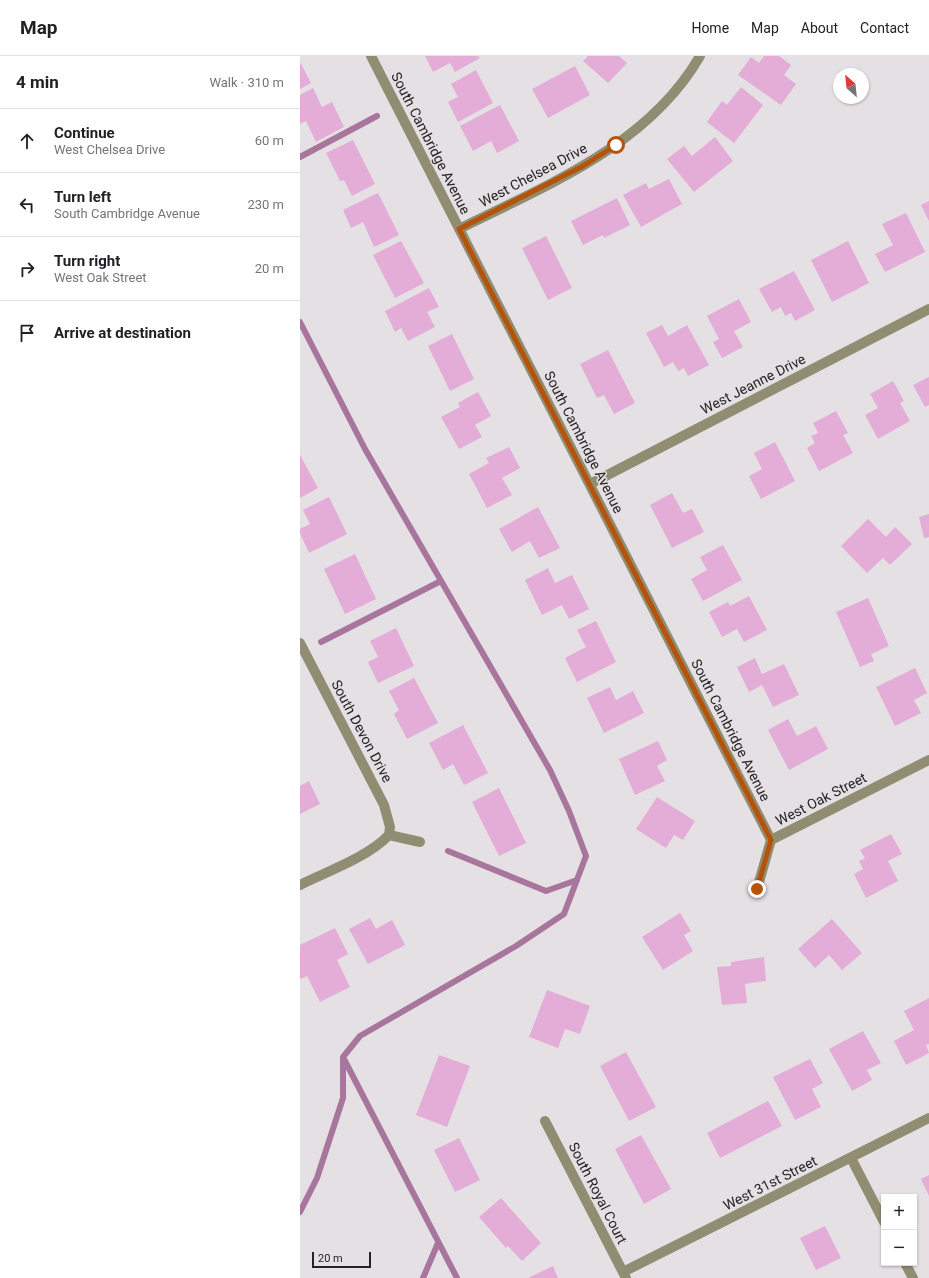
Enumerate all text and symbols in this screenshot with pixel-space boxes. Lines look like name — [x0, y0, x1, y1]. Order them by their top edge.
text: Map — [20, 16, 58, 39]
text: Home — [691, 20, 729, 36]
text: Map — [751, 20, 779, 36]
text: About — [801, 20, 838, 36]
text: Contact — [860, 20, 909, 36]
north arrow — [833, 68, 869, 104]
street label: South Cambridge Avenue — [388, 69, 474, 217]
text: 4 min — [16, 72, 59, 92]
text: Walk · 310 m — [209, 75, 284, 90]
text: Continue — [54, 124, 115, 142]
icon: ahead — [16, 130, 38, 152]
text: 60 m — [255, 133, 284, 148]
route start — [607, 136, 625, 154]
street label: West Chelsea Drive — [476, 140, 590, 210]
text: West Chelsea Drive — [54, 142, 165, 157]
text: Turn left — [54, 188, 111, 206]
icon: left — [16, 194, 38, 216]
text: 230 m — [247, 197, 284, 212]
text: South Cambridge Avenue — [54, 206, 200, 221]
text: Turn right — [54, 252, 120, 270]
icon: right — [16, 258, 38, 280]
text: 20 m — [255, 261, 284, 276]
text: West Oak Street — [54, 270, 147, 285]
icon: arrive — [16, 322, 38, 344]
text: Arrive at destination — [54, 324, 191, 342]
street label: West Jeanne Drive — [698, 351, 808, 417]
street label: South Cambridge Avenue — [541, 368, 627, 516]
street label: South Cambridge Avenue — [688, 656, 774, 804]
street label: South Devon Drive — [328, 677, 396, 785]
street label: West Oak Street — [773, 769, 869, 829]
route end — [748, 880, 766, 898]
street label: South Royal Court — [565, 1140, 631, 1247]
street label: West 31st Street — [721, 1152, 820, 1213]
map controls — [881, 1194, 917, 1266]
button: + — [881, 1194, 917, 1230]
button: − — [881, 1230, 917, 1266]
scale bar — [312, 1250, 371, 1269]
text: 20 m — [318, 1252, 343, 1265]

